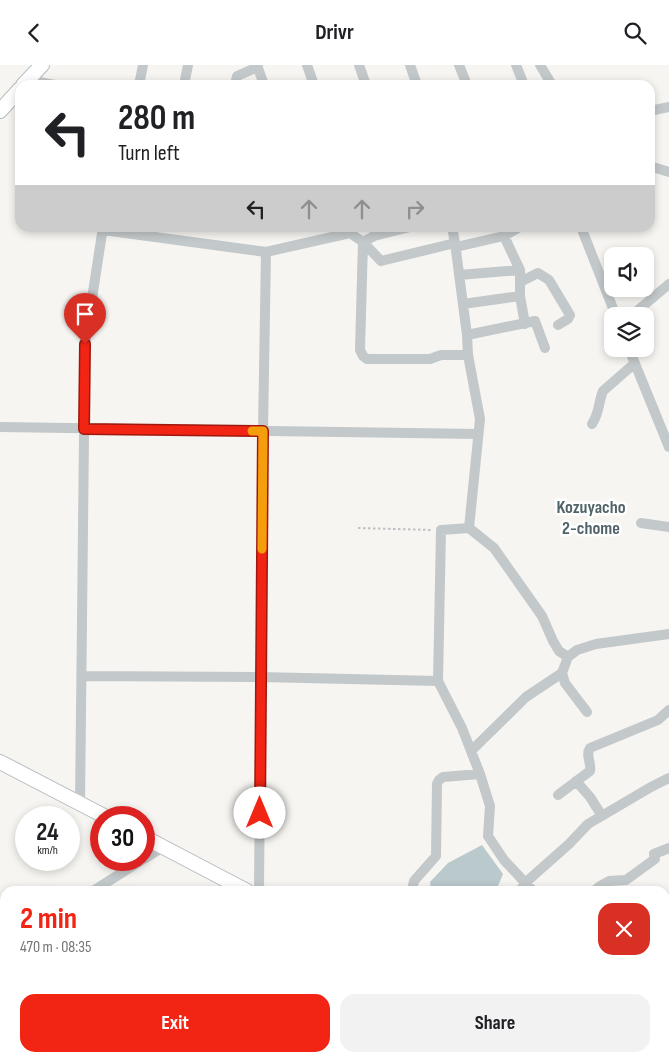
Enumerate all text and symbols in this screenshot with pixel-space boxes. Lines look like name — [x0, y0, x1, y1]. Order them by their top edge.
icon: back — [20, 19, 48, 47]
text: Drivr — [315, 19, 354, 46]
icon: search — [621, 19, 649, 47]
text: 280 m — [118, 97, 195, 140]
icon: left — [35, 100, 100, 165]
text: Turn left — [118, 140, 180, 167]
icon: left — [242, 195, 270, 223]
icon: ahead — [295, 195, 323, 223]
icon: ahead — [348, 195, 376, 223]
icon: right — [401, 195, 429, 223]
map controls — [604, 247, 654, 357]
button: sound — [604, 247, 654, 297]
pin — [64, 293, 106, 344]
icon: arrive — [71, 300, 99, 328]
button: layers — [604, 307, 654, 357]
district label: Kozuyacho 2-chome — [556, 497, 626, 539]
position arrow — [233, 786, 285, 838]
speed limit sign: 30 — [90, 806, 155, 871]
text: 24 — [36, 817, 59, 848]
text: km/h — [37, 843, 58, 858]
text: 2 min — [20, 901, 77, 937]
button: close — [598, 903, 650, 955]
text: 470 m · 08:35 — [20, 938, 91, 957]
button: Exit — [20, 994, 330, 1052]
button: Share — [340, 994, 650, 1052]

